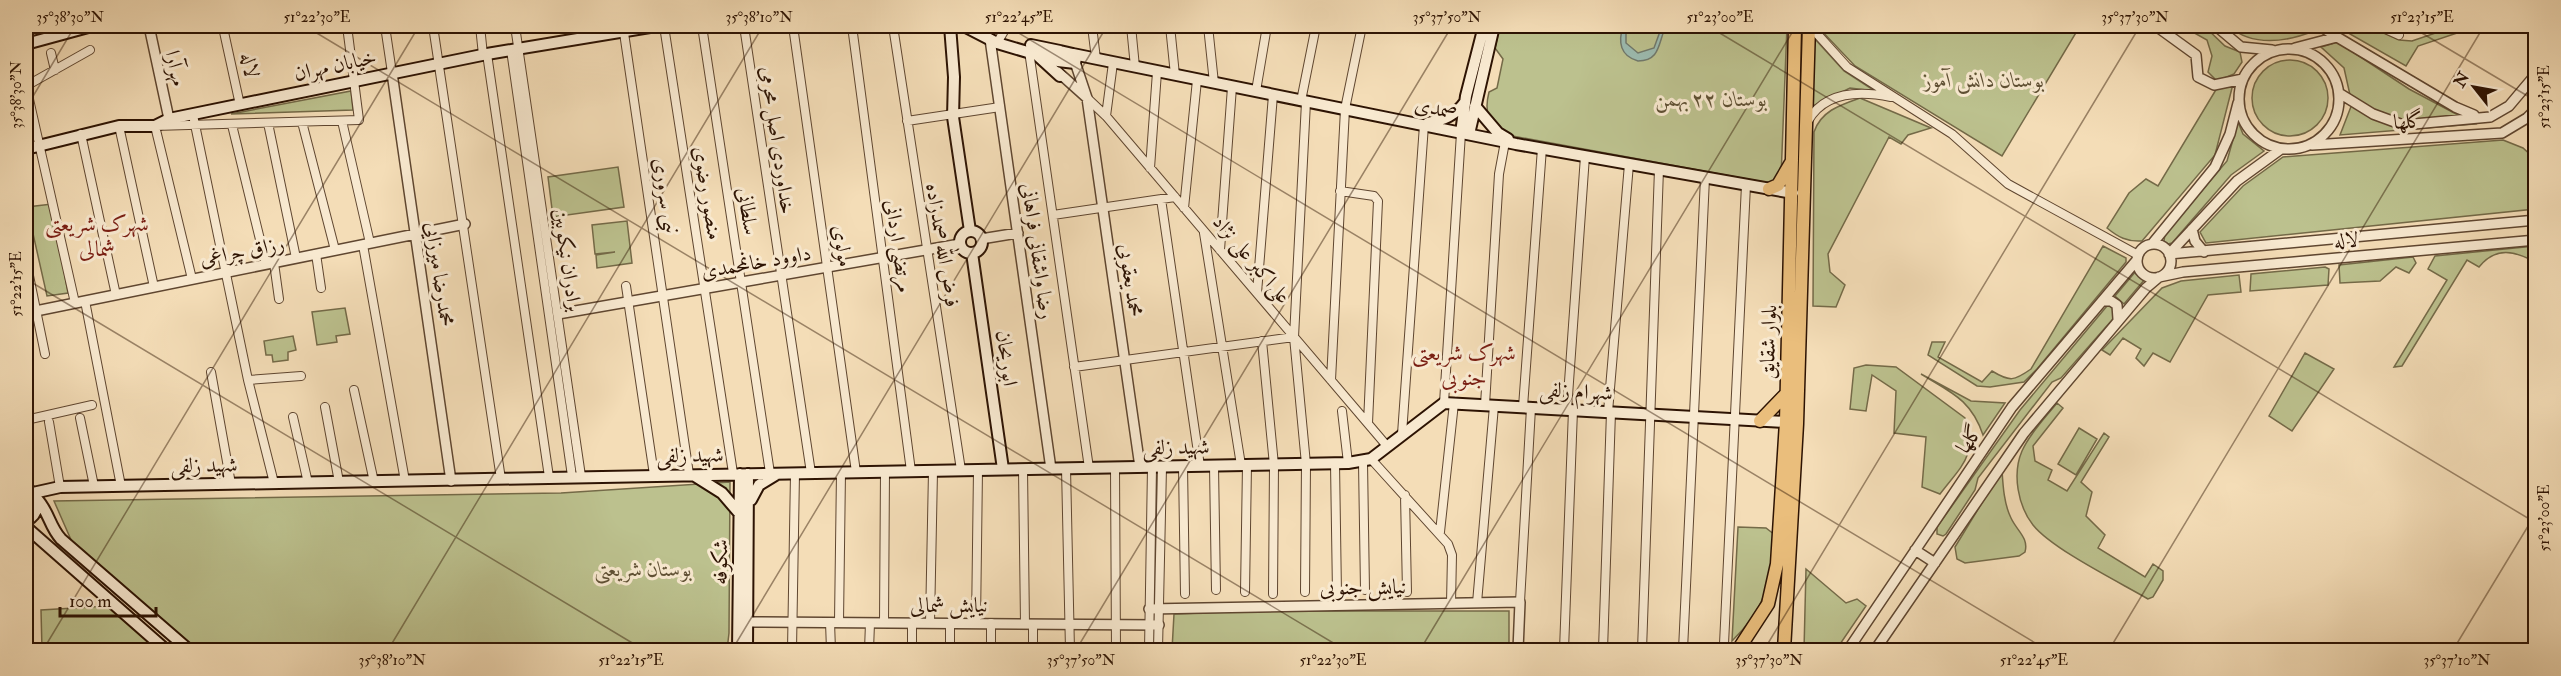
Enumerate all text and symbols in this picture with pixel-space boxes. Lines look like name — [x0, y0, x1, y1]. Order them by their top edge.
text: 35°38'30"N — [36, 8, 104, 27]
text: 51°22'30"E — [283, 8, 351, 27]
text: 35°38'10"N — [725, 8, 793, 27]
text: 51°22'45"E — [985, 8, 1053, 27]
text: 35°37'50"N — [1413, 8, 1482, 27]
text: 51°23'00"E — [1686, 8, 1754, 27]
text: 35°37'30"N — [2101, 8, 2169, 27]
text: 51°23'15"E — [2390, 8, 2454, 27]
street label: خیابان مهران — [291, 44, 379, 87]
street label: مهرآرا — [159, 48, 192, 88]
street label: لاله — [234, 50, 265, 80]
north arrow — [2444, 57, 2504, 117]
text: 35°38'30"N — [7, 61, 26, 129]
street label: خداوردی اصل محرمی — [753, 64, 801, 216]
text: 51°23'15"E — [2535, 65, 2554, 129]
park label: بوستان دانش آموز — [1921, 67, 2045, 94]
text: N — [2449, 68, 2475, 92]
park label: بوستان ۲۲ بهمن — [1655, 86, 1767, 113]
street label: صمدی — [1412, 91, 1460, 126]
street label: گلها — [2392, 107, 2424, 136]
street label: منصور رضوی — [687, 144, 728, 242]
street label: نبی سروری — [646, 156, 684, 236]
street label: فرض الله صمدزاده — [919, 181, 970, 309]
street label: رضا واشقانی فراهانی — [1015, 181, 1060, 321]
street label: سلطانی — [730, 185, 765, 237]
street label: مرتضی اردانی — [878, 198, 918, 295]
street label: برادران نیکوبین — [547, 207, 588, 314]
street label: علی‌اکبر علی نژاد — [1205, 209, 1297, 311]
district label: شهرک شریعتی شمالی — [45, 210, 149, 263]
street label: محمدرضا میرزایی — [419, 220, 460, 328]
street label: مولوی — [826, 223, 859, 269]
street label: لاله — [2332, 226, 2360, 255]
street label: رزاق چراغی — [197, 230, 287, 273]
street label: داوود خانمحمدی — [699, 240, 813, 285]
street label: محمد یعقوبی — [1111, 242, 1149, 319]
text: 51°22'15"E — [7, 251, 26, 317]
street label: بلوار شقایق — [1754, 304, 1783, 380]
street label: ابوریحان — [989, 328, 1024, 388]
district label: شهرک شریعتی جنوبی — [1412, 339, 1516, 394]
street label: شهرام زلفی — [1538, 376, 1613, 411]
street label: گلها — [1950, 420, 1989, 459]
street label: شهید زلفی — [1142, 433, 1210, 463]
street label: شهید زلفی — [656, 441, 724, 471]
street label: شهید زلفی — [170, 451, 238, 481]
text: 51°23'00"E — [2535, 484, 2554, 552]
street label: شکوفه — [707, 539, 734, 585]
park label: بوستان شریعتی — [594, 556, 692, 584]
street label: نیایش جنوبی — [1319, 573, 1407, 603]
scale bar — [60, 580, 156, 618]
text: 100 m — [69, 590, 112, 613]
street label: نیایش شمالی — [910, 592, 988, 619]
text: 35°38'10"N — [358, 651, 426, 670]
text: 51°22'15"E — [598, 651, 664, 670]
text: 35°37'50"N — [1047, 651, 1116, 670]
text: 51°22'30"E — [1299, 651, 1367, 670]
text: 35°37'30"N — [1735, 651, 1803, 670]
text: 51°22'45"E — [2000, 651, 2068, 670]
text: 35°37'10"N — [2423, 651, 2491, 670]

